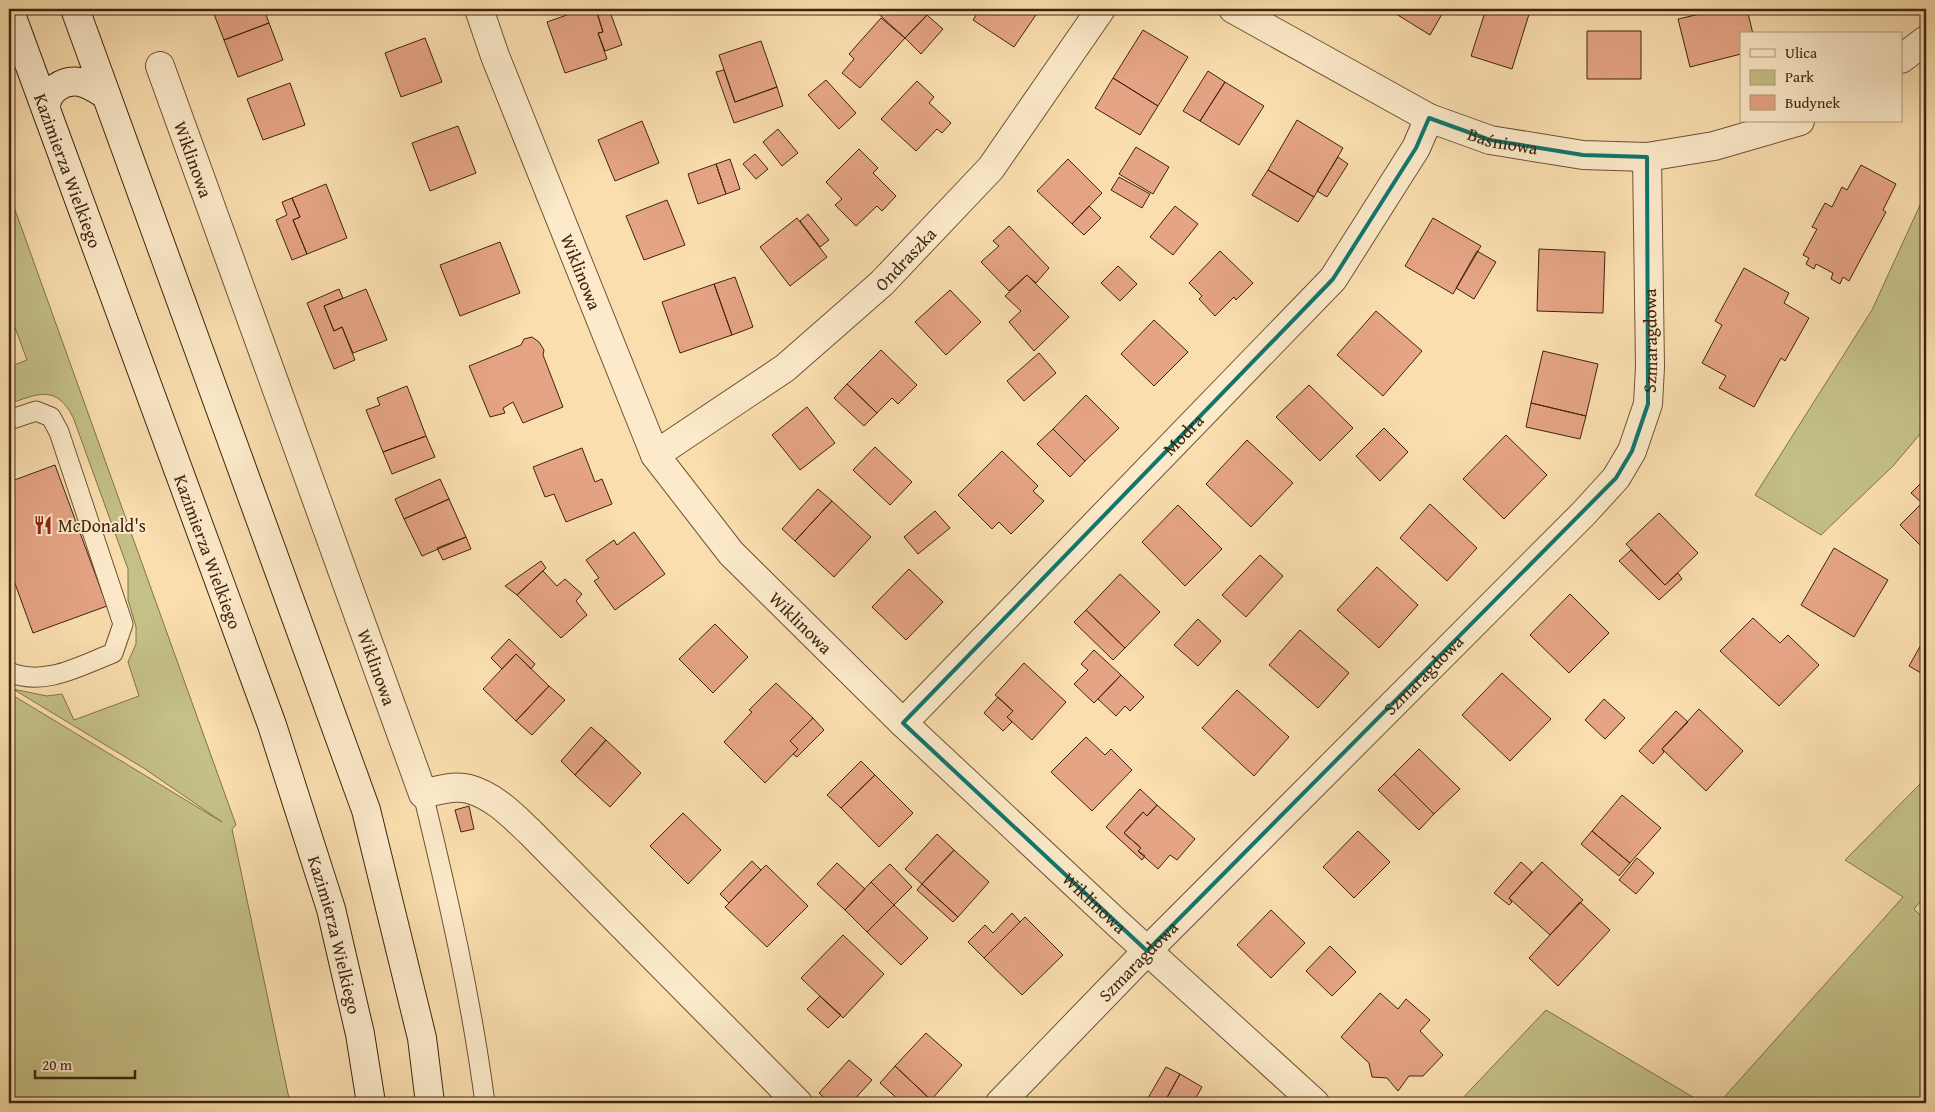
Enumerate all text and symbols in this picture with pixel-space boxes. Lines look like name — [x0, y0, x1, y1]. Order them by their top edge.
legend — [1740, 32, 1902, 122]
text: Ulica — [1785, 42, 1817, 63]
text: Park — [1785, 66, 1814, 87]
street label: Kazimierza Wielkiego — [28, 89, 109, 252]
text: Budynek — [1785, 92, 1841, 113]
street label: Wiklinowa — [167, 117, 220, 202]
street label: Baśniowa — [1464, 120, 1540, 161]
street label: Ondraszka — [869, 220, 942, 297]
street label: Wiklinowa — [554, 230, 609, 314]
street label: Szmaragdowa — [1635, 288, 1664, 393]
street label: Modra — [1156, 407, 1210, 461]
street label: Kazimierza Wielkiego — [168, 470, 249, 633]
place label: McDonald's — [58, 512, 146, 539]
restaurant icon: McDonald's — [32, 514, 54, 536]
street label: Wiklinowa — [763, 585, 839, 660]
street label: Wiklinowa — [351, 625, 404, 710]
street label: Szmaragdowa — [1376, 628, 1470, 721]
street label: Kazimierza Wielkiego — [301, 852, 368, 1017]
street label: Wiklinowa — [1057, 865, 1133, 940]
street label: Szmaragdowa — [1092, 914, 1184, 1008]
scale bar — [35, 1047, 135, 1079]
text: 20 m — [42, 1054, 73, 1075]

